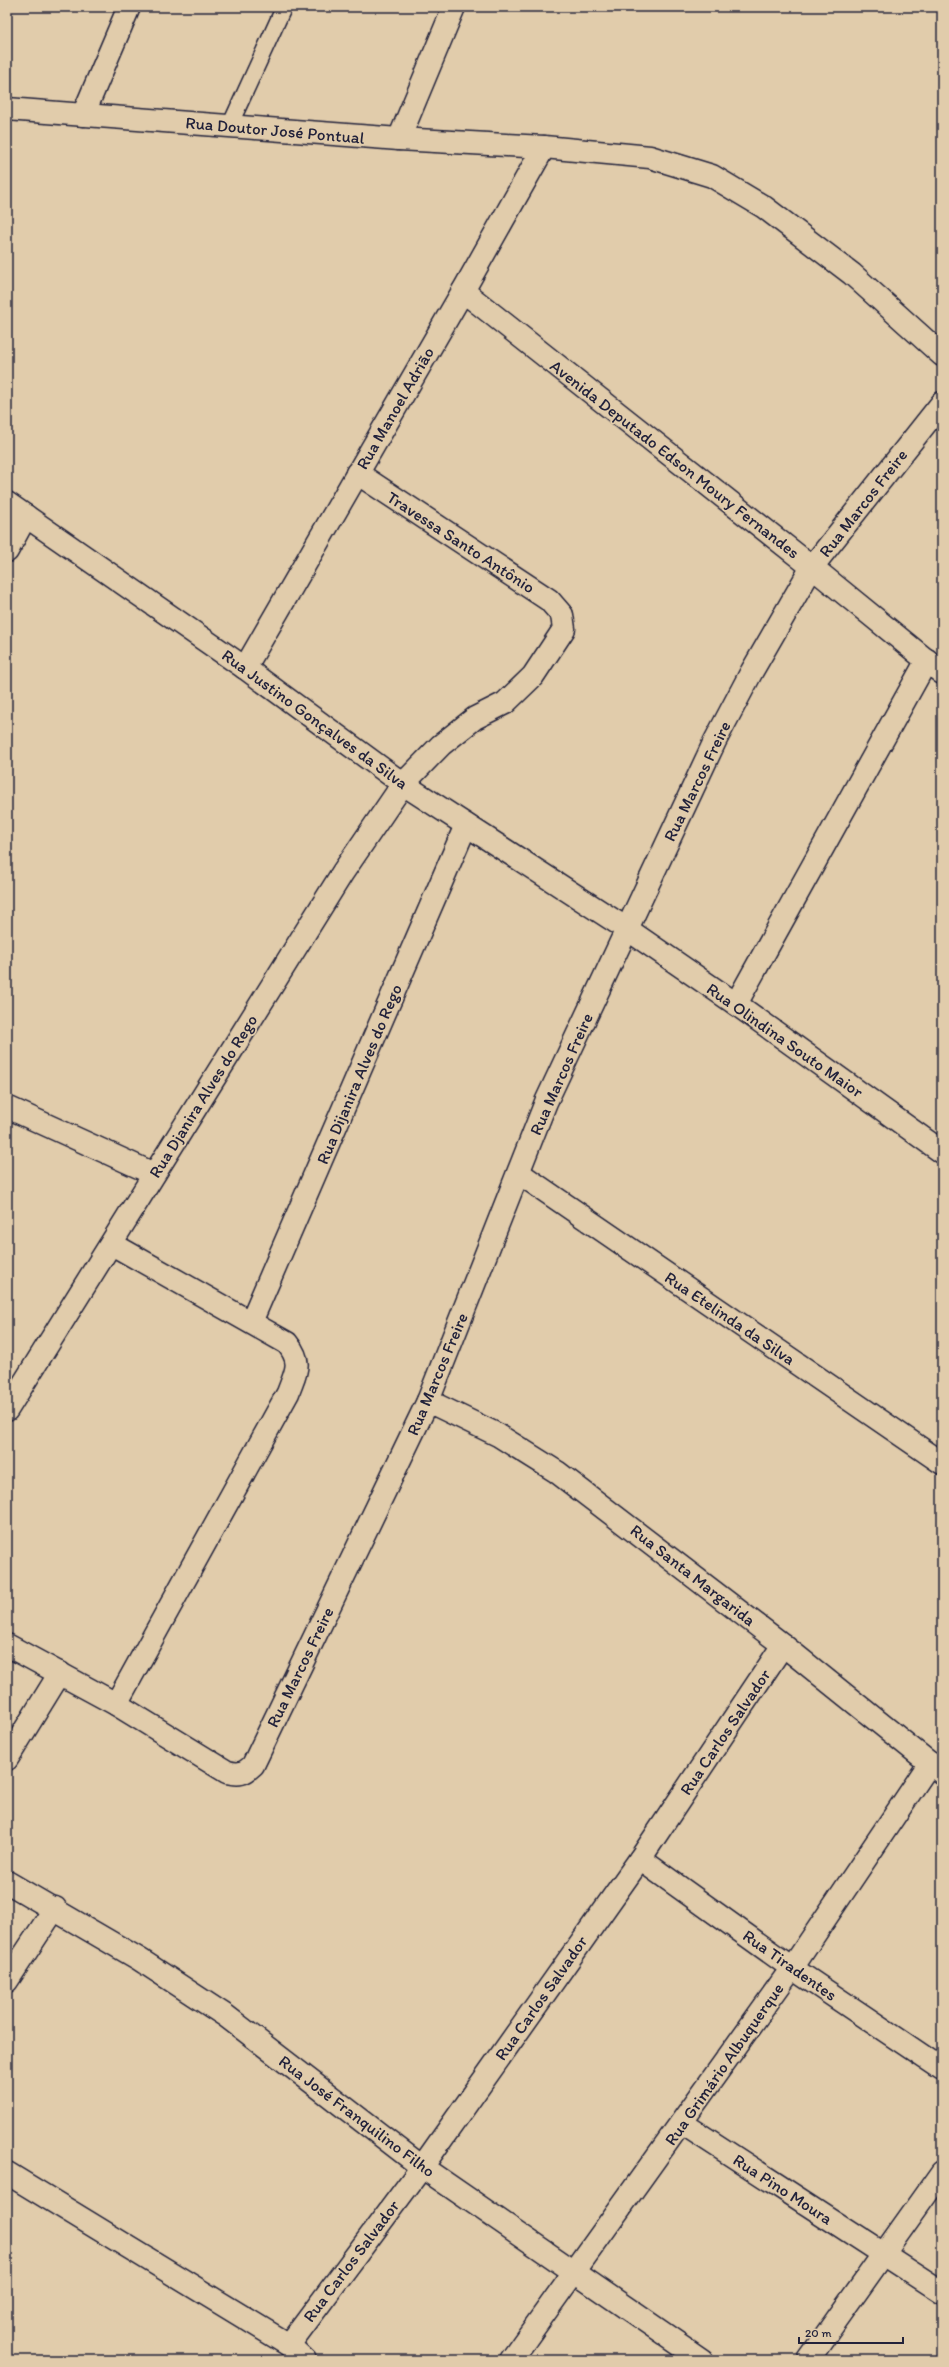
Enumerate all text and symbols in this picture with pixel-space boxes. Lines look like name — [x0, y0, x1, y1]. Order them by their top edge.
street label: Rua Doutor José Pontual — [185, 112, 366, 148]
street label: Rua Manoel Adrião — [352, 343, 438, 473]
street label: Avenida Deputado Edson Moury Fernandes — [546, 355, 804, 563]
street label: Rua Marcos Freire — [815, 445, 911, 561]
street label: Travessa Santo Antônio — [383, 487, 539, 597]
street label: Rua Justino Gonçalves da Silva — [218, 645, 412, 793]
street label: Rua Marcos Freire — [659, 718, 735, 844]
street label: Rua Olindina Souto Maior — [703, 978, 867, 1102]
street label: Rua Dijanira Alves do Rego — [312, 981, 406, 1167]
street label: Rua Marcos Freire — [525, 1010, 597, 1138]
street label: Rua Djanira Alves do Rego — [145, 1011, 261, 1181]
street label: Rua Etelinda da Silva — [661, 1267, 799, 1369]
street label: Rua Marcos Freire — [402, 1310, 472, 1438]
street label: Rua Santa Margarida — [626, 1520, 760, 1630]
street label: Rua Marcos Freire — [262, 1604, 338, 1730]
street label: Rua Carlos Salvador — [675, 1665, 775, 1799]
street label: Rua Tiradentes — [739, 1925, 841, 2005]
street label: Rua Carlos Salvador — [491, 1932, 592, 2064]
street label: Rua Grimário Albuquerque — [660, 1979, 788, 2149]
street label: Rua José Franquilino Filho — [275, 2051, 439, 2181]
street label: Rua Pino Moura — [730, 2149, 837, 2229]
street label: Rua Carlos Salvador — [299, 2196, 404, 2326]
scale bar — [799, 2319, 903, 2345]
text: 20 m — [805, 2326, 832, 2340]

